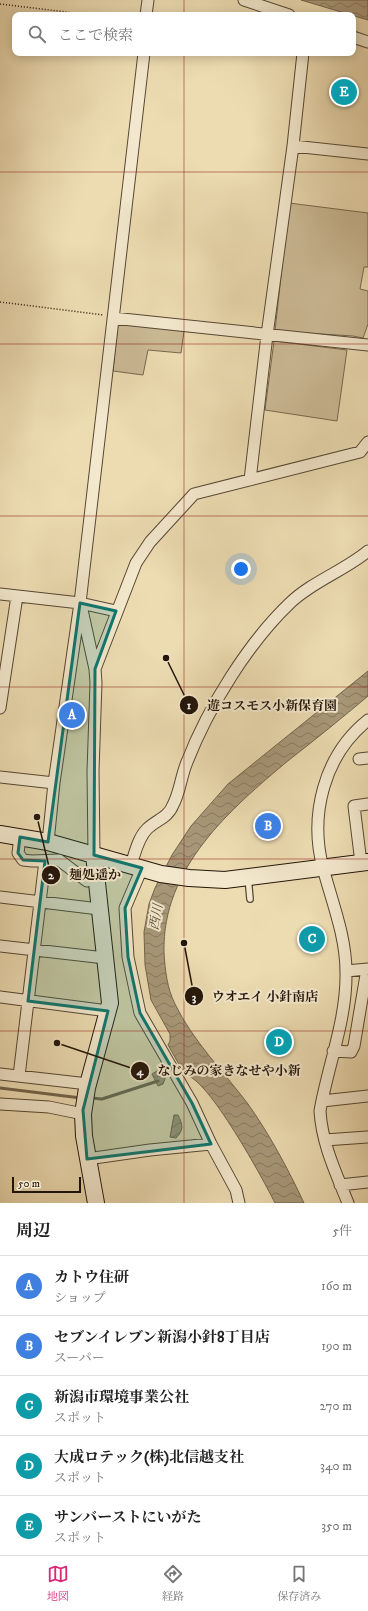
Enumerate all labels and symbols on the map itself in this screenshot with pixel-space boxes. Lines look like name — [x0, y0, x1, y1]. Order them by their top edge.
pin: E — [331, 77, 357, 107]
your location — [231, 559, 251, 579]
callout: 遊コスモス小新保育園 — [179, 693, 345, 718]
text: 1 — [187, 698, 192, 713]
text: 遊コスモス小新保育園 — [207, 698, 337, 714]
pin: A — [59, 700, 85, 730]
pin: B — [255, 811, 281, 841]
callout: 麺処遥か — [41, 862, 129, 887]
text: 麺処遥か — [69, 867, 121, 883]
text: 2 — [48, 868, 55, 883]
water label: 西川 — [146, 901, 166, 931]
pin: C — [299, 924, 325, 954]
callout: ウオエイ 小針南店 — [184, 984, 327, 1009]
text: ウオエイ 小針南店 — [212, 989, 318, 1005]
text: 3 — [192, 990, 197, 1005]
pin: D — [266, 1027, 292, 1057]
callout: なじみの家きなせや小新 — [130, 1058, 309, 1083]
text: なじみの家きなせや小新 — [157, 1063, 301, 1079]
text: 4 — [136, 1064, 145, 1079]
scale bar — [12, 1175, 81, 1194]

